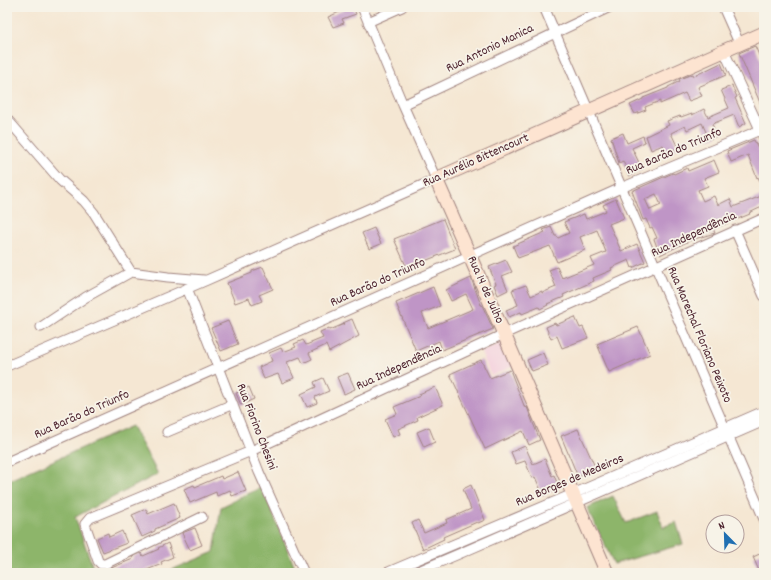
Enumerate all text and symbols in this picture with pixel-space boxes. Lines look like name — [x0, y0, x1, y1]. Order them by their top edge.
street label: Rua Antonio Manica — [443, 19, 538, 78]
street label: Rua Barão do Triunfo — [623, 123, 725, 181]
street label: Rua Aurélio Bittencourt — [420, 129, 532, 193]
street label: Rua Independência — [648, 207, 741, 263]
street label: Rua Barão do Triunfo — [327, 253, 429, 313]
street label: Rua 14 de Julho — [462, 253, 508, 327]
street label: Rua Marechal Floriano Peixoto — [662, 264, 736, 406]
street label: Rua Independência — [353, 340, 446, 396]
street label: Rua Fiorino Chesini — [231, 381, 281, 474]
street label: Rua Barão do Triunfo — [31, 385, 133, 445]
street label: Rua Borges de Medeiros — [513, 450, 627, 512]
north arrow — [705, 514, 745, 554]
text: N — [716, 518, 728, 535]

